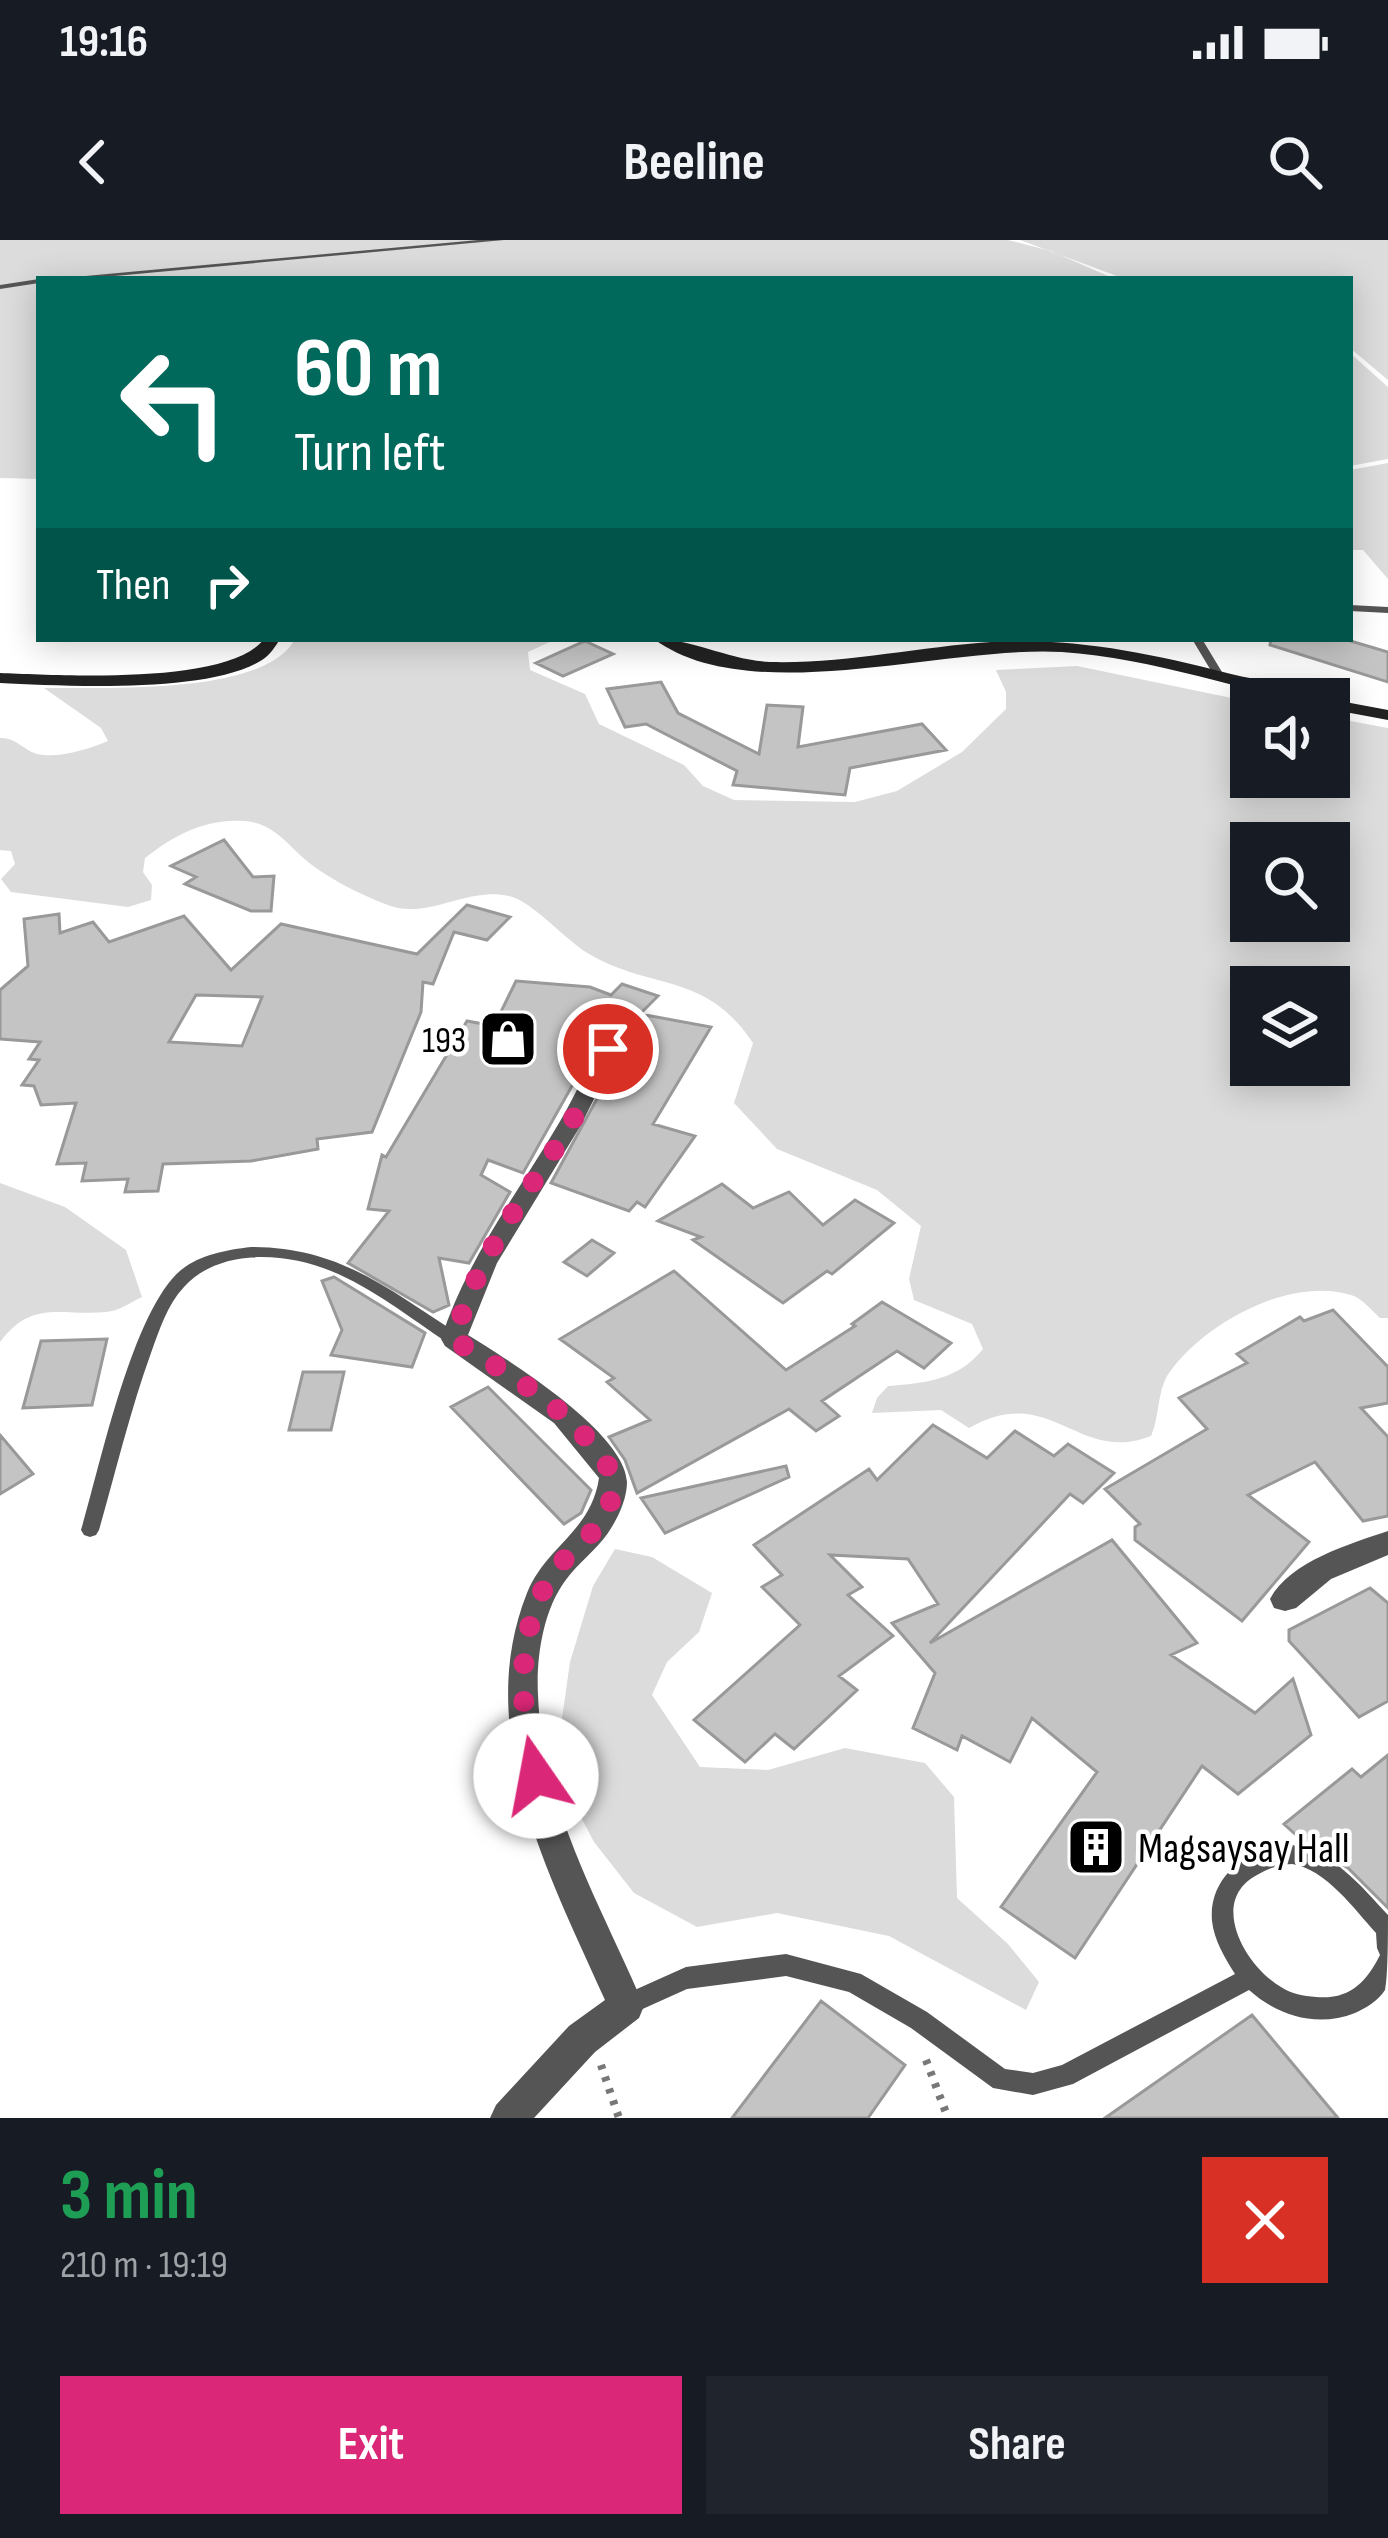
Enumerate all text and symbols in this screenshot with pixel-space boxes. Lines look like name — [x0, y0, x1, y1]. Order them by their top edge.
text: 19:16 — [60, 15, 148, 70]
icon: back — [60, 129, 126, 195]
icon: search — [1262, 129, 1328, 195]
text: Beeline — [623, 130, 765, 195]
text: 60 m — [294, 319, 442, 420]
icon: left — [96, 324, 252, 480]
text: Turn left — [294, 421, 446, 486]
icon: right — [194, 552, 260, 618]
text: Then — [96, 558, 170, 613]
map controls — [1230, 678, 1350, 1086]
button: sound — [1230, 678, 1350, 798]
button: search — [1230, 822, 1350, 942]
button: layers — [1230, 966, 1350, 1086]
pin — [557, 998, 659, 1100]
shop icon: 193 — [477, 1008, 539, 1070]
icon: arrive — [575, 1016, 641, 1082]
place label: 193 — [422, 1020, 466, 1063]
position arrow — [473, 1713, 599, 1839]
building icon: Magsaysay Hall — [1065, 1816, 1127, 1878]
place label: Magsaysay Hall — [1138, 1824, 1350, 1875]
text: 3 min — [60, 2153, 198, 2240]
button: close — [1202, 2157, 1328, 2283]
text: 210 m · 19:19 — [60, 2242, 228, 2289]
button: Exit — [60, 2376, 682, 2514]
button: Share — [706, 2376, 1328, 2514]

